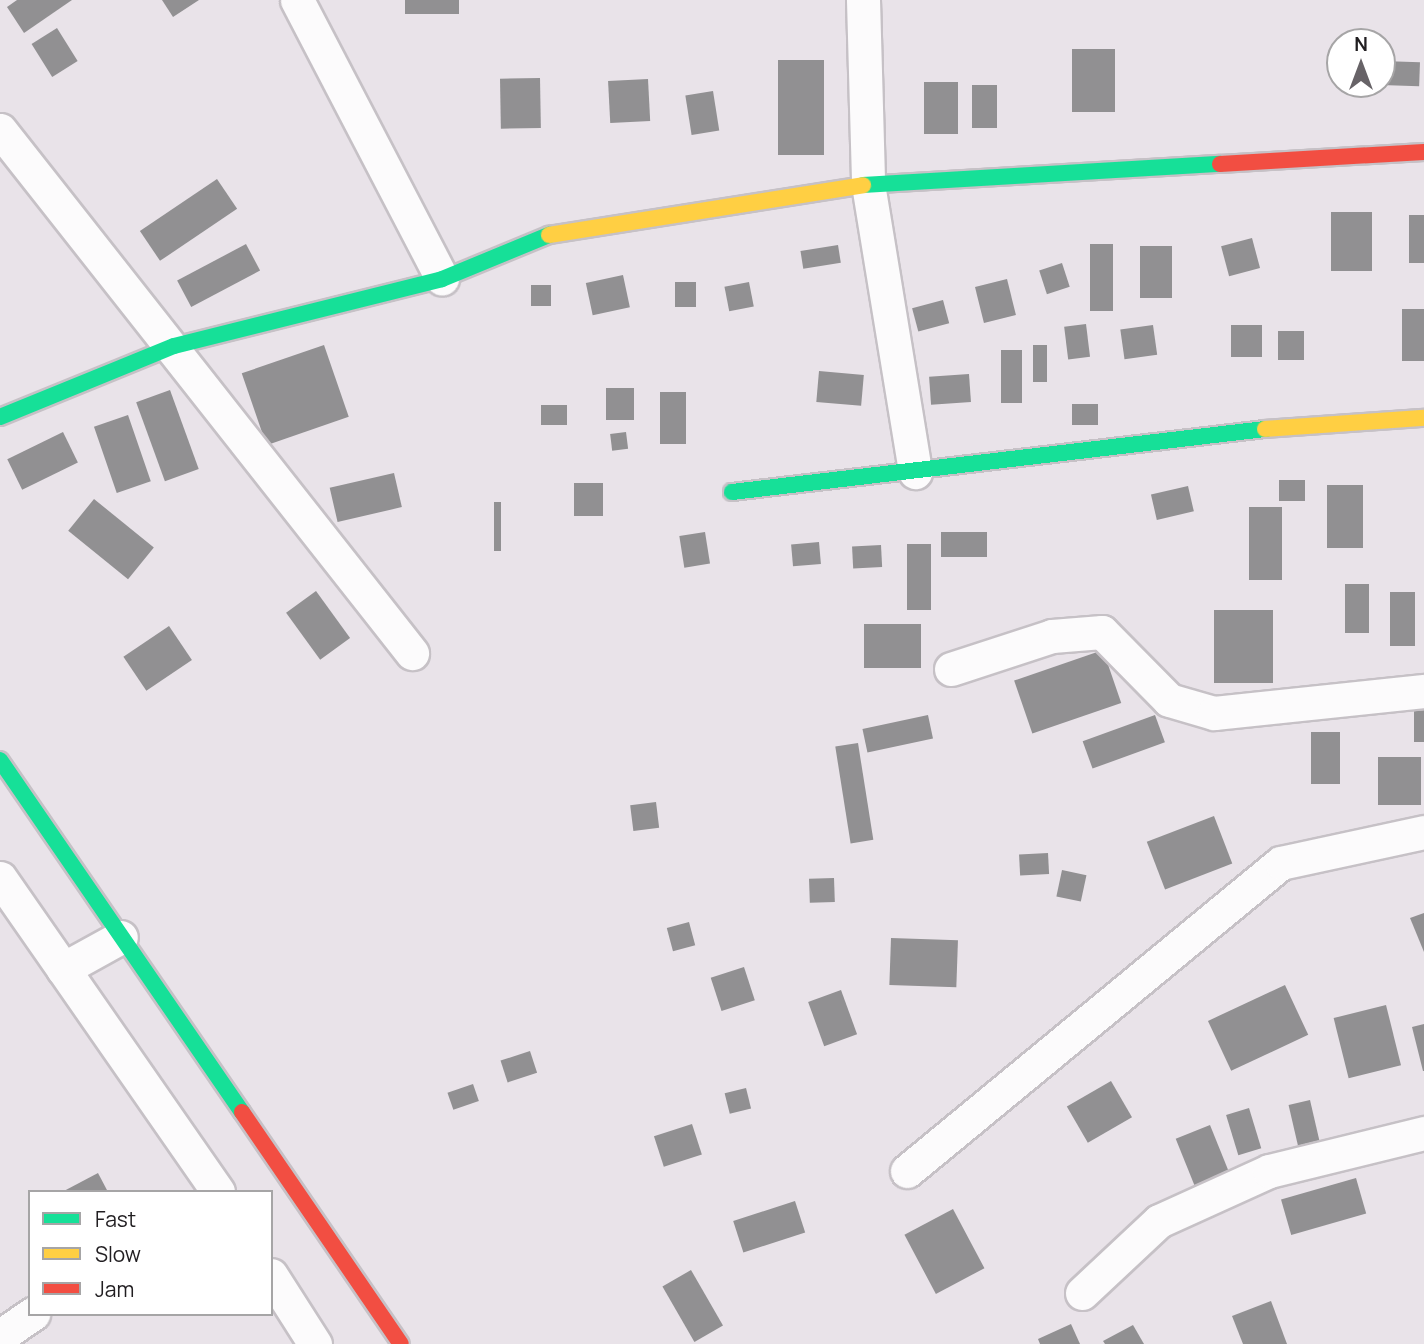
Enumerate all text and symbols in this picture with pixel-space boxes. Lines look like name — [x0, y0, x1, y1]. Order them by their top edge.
north arrow — [1326, 28, 1396, 98]
text: N — [1354, 31, 1368, 57]
legend — [28, 1190, 273, 1316]
text: Fast — [95, 1205, 136, 1233]
text: Slow — [95, 1240, 141, 1268]
text: Jam — [95, 1275, 134, 1303]

